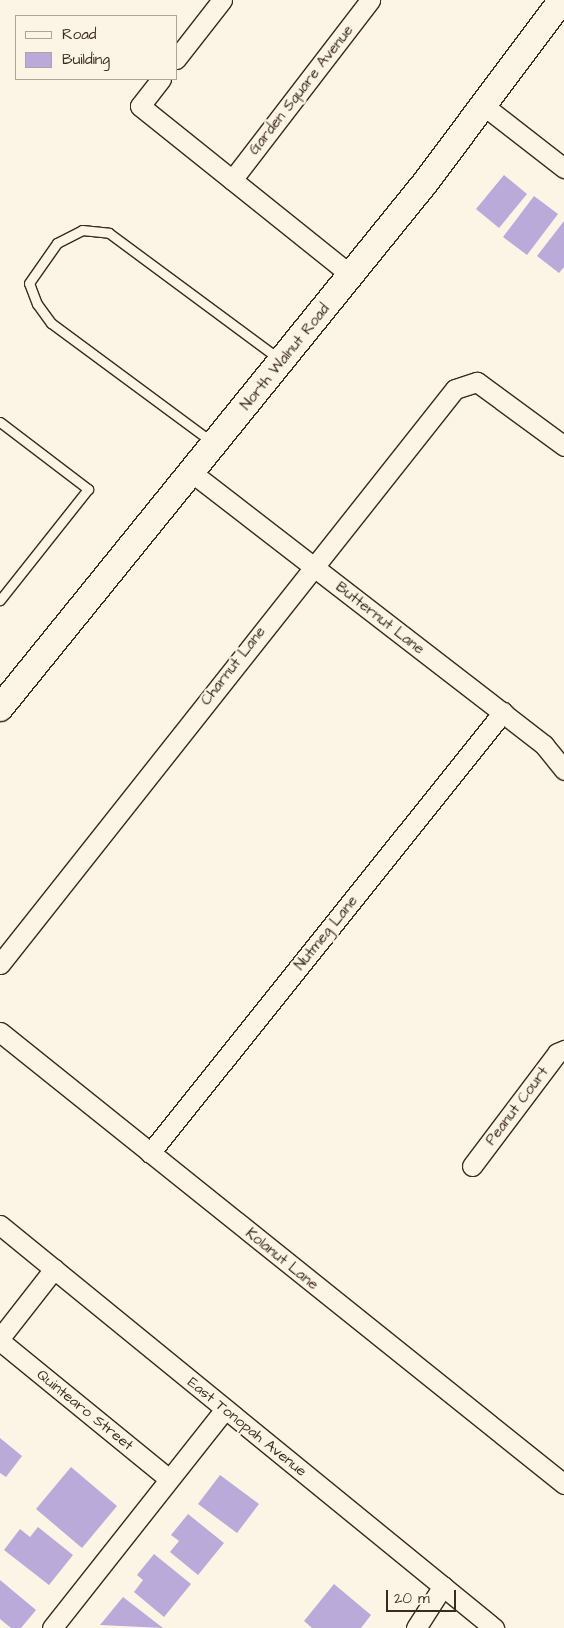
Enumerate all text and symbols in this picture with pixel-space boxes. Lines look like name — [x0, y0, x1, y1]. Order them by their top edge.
legend — [15, 15, 178, 80]
street label: Garden Square Avenue — [245, 22, 357, 158]
text: Road — [62, 24, 96, 45]
text: Building — [62, 49, 110, 70]
street label: North Walnut Road — [237, 300, 333, 414]
street label: Butternut Lane — [332, 578, 428, 658]
street label: Charnut Lane — [197, 623, 269, 709]
street label: Nutmeg Lane — [291, 892, 361, 974]
street label: Peanut Court — [482, 1063, 552, 1149]
street label: Kolanut Lane — [242, 1224, 322, 1294]
street label: Quintearo Street — [33, 1366, 137, 1454]
street label: East Tonopah Avenue — [184, 1373, 310, 1481]
scale bar — [389, 1580, 459, 1612]
text: 20 m — [394, 1588, 430, 1609]

